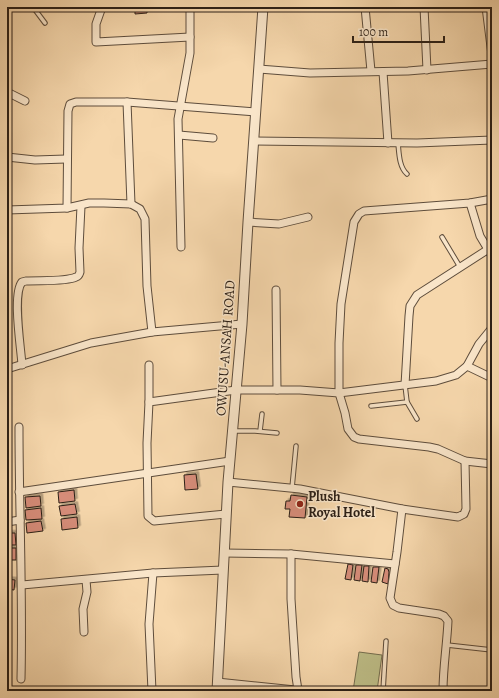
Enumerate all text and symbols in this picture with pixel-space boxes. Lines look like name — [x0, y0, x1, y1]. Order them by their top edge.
scale bar — [353, 18, 444, 44]
text: 100 m — [359, 24, 388, 40]
street label: OWUSU-ANSAH ROAD — [211, 279, 240, 417]
place label: Plush Royal Hotel — [308, 487, 375, 522]
marker: Plush Royal Hotel — [295, 499, 305, 509]

